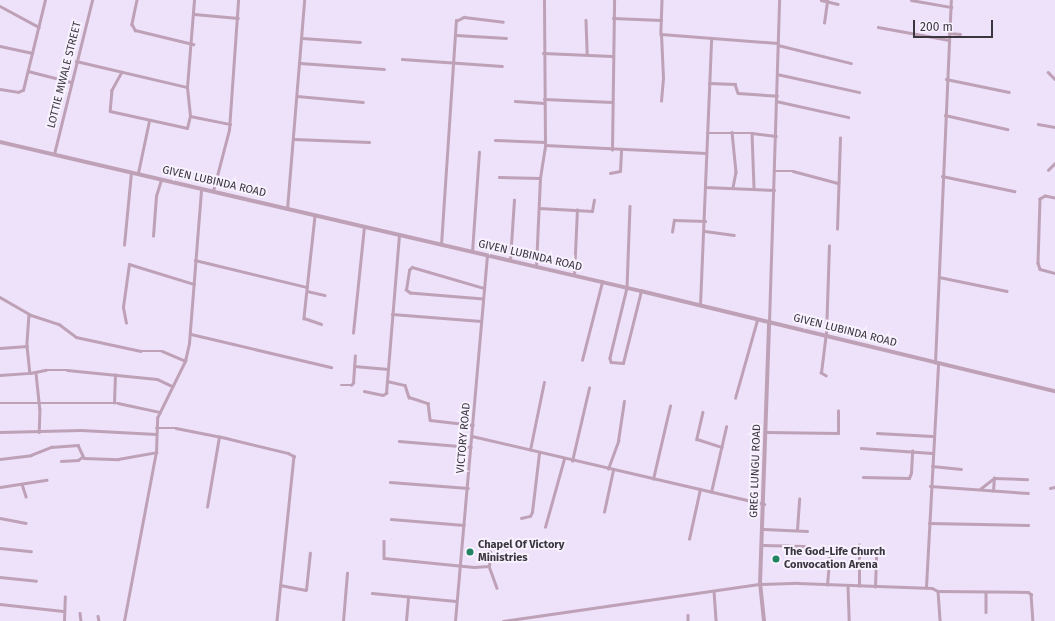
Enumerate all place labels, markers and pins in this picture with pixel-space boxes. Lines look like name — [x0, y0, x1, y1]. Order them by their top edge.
place label: Chapel Of Victory Ministries — [478, 539, 564, 565]
place label: The God-Life Church Convocation Arena — [784, 546, 885, 572]
marker: Chapel Of Victory Ministries — [465, 547, 475, 557]
marker: The God-Life Church Convocation Arena — [771, 554, 781, 564]

